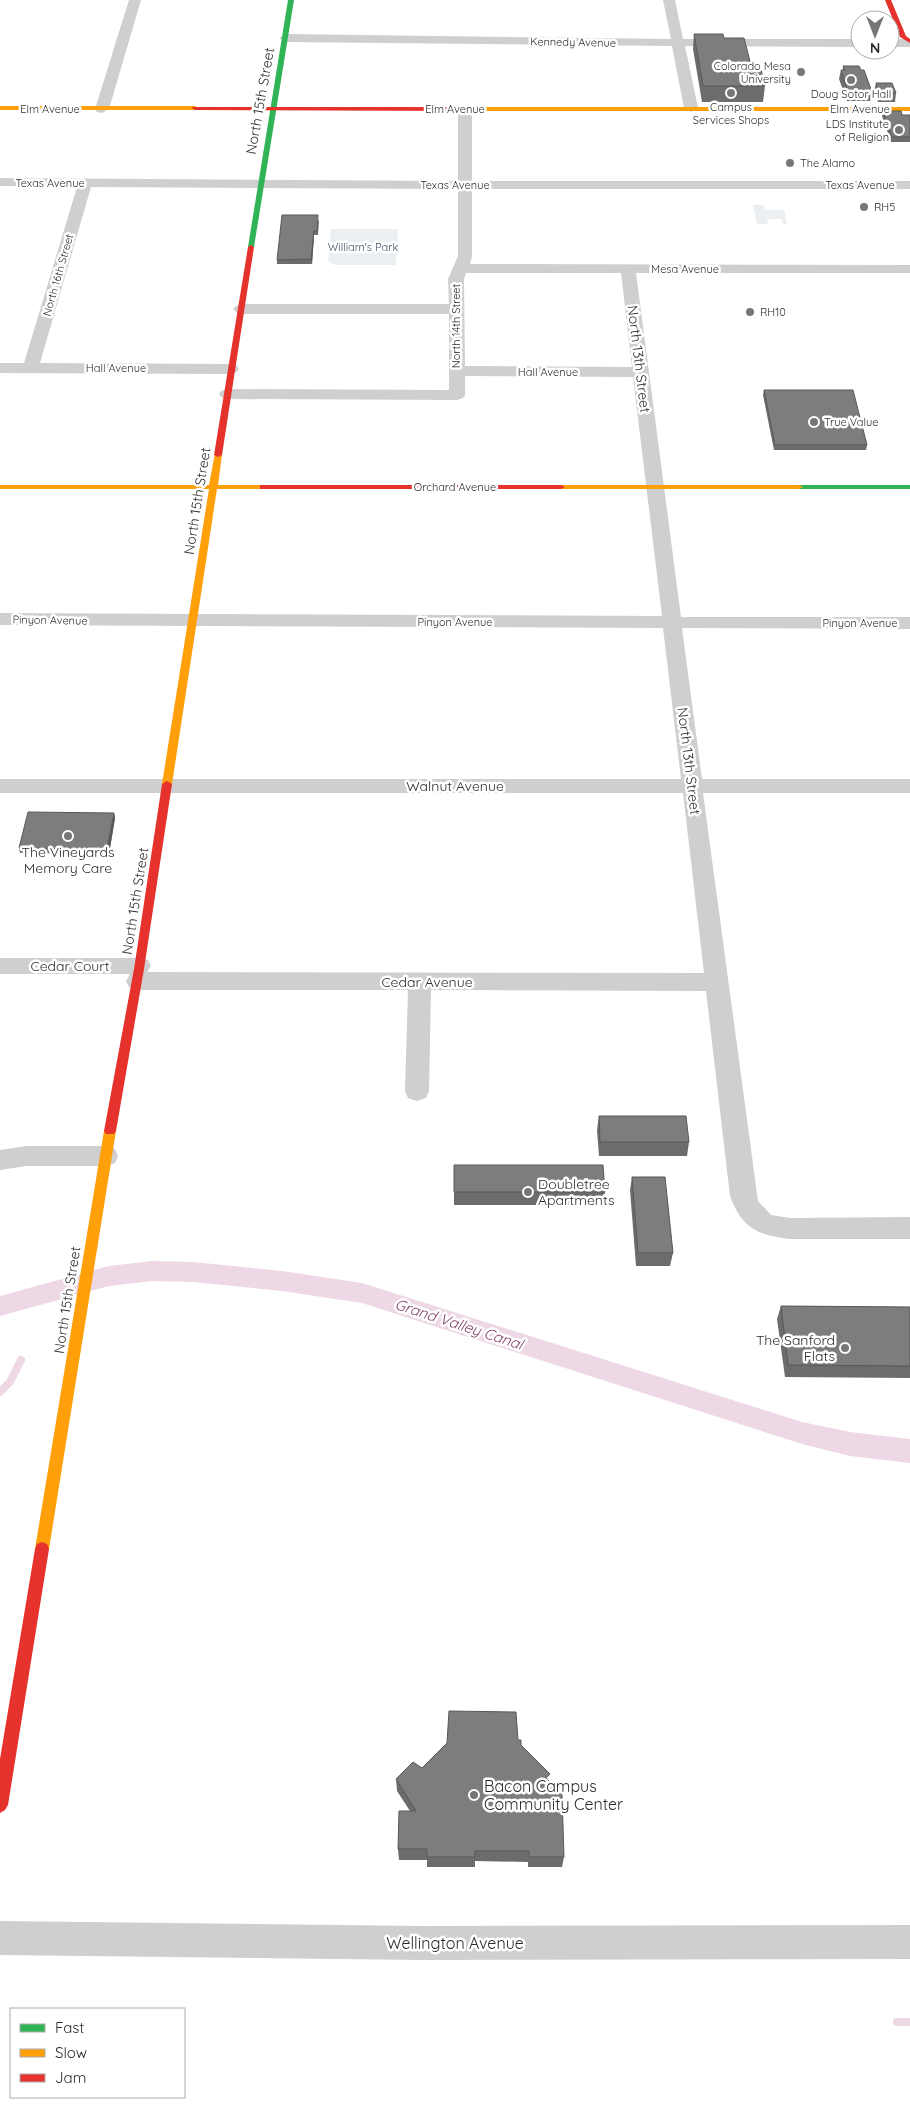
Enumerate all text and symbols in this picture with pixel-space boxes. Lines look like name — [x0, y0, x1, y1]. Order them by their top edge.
north arrow — [850, 10, 900, 60]
street label: Kennedy Avenue — [530, 34, 616, 50]
text: N — [870, 39, 880, 57]
street label: North 15th Street — [242, 46, 278, 156]
place label: Colorado Mesa University — [714, 59, 791, 86]
marker: Colorado Mesa University — [795, 66, 807, 78]
marker: Doug Sotor Hall — [845, 74, 857, 86]
marker: Campus Services Shops — [725, 87, 737, 99]
place label: Doug Sotor Hall — [811, 87, 891, 101]
place label: Campus Services Shops — [693, 100, 769, 127]
street label: Elm Avenue — [20, 102, 80, 116]
street label: Elm Avenue — [425, 102, 485, 116]
street label: Elm Avenue — [830, 102, 890, 116]
place label: LDS Institute of Religion — [826, 117, 889, 144]
marker: LDS Institute of Religion — [893, 124, 905, 136]
place label: The Alamo — [800, 156, 855, 170]
marker: The Alamo — [784, 157, 796, 169]
street label: Texas Avenue — [15, 176, 85, 190]
street label: Texas Avenue — [420, 178, 490, 192]
street label: Texas Avenue — [825, 178, 895, 192]
place label: RH5 — [874, 200, 895, 214]
marker: RH5 — [858, 201, 870, 213]
street label: North 16th Street — [40, 232, 77, 318]
park label: William's Park — [328, 240, 398, 254]
street label: Mesa Avenue — [651, 262, 719, 276]
street label: North 14th Street — [449, 283, 463, 368]
street label: North 13th Street — [623, 304, 655, 414]
place label: RH10 — [760, 305, 786, 319]
marker: RH10 — [744, 306, 756, 318]
street label: Hall Avenue — [86, 361, 146, 375]
street label: Hall Avenue — [518, 365, 578, 379]
place label: True Value — [824, 415, 878, 429]
marker: True Value — [808, 416, 820, 428]
street label: North 15th Street — [180, 446, 214, 556]
street label: Orchard Avenue — [414, 480, 496, 494]
street label: Pinyon Avenue — [12, 612, 88, 628]
street label: Pinyon Avenue — [417, 615, 493, 629]
street label: Pinyon Avenue — [822, 616, 898, 630]
street label: North 13th Street — [673, 706, 705, 816]
street label: Walnut Avenue — [406, 777, 504, 795]
marker: The Vineyards Memory Care — [62, 830, 74, 842]
place label: The Vineyards Memory Care — [22, 843, 114, 877]
street label: North 15th Street — [118, 846, 152, 956]
street label: Cedar Court — [31, 957, 110, 975]
street label: Cedar Avenue — [381, 973, 473, 991]
place label: Doubletree Apartments — [538, 1175, 615, 1209]
marker: Doubletree Apartments — [522, 1186, 534, 1198]
street label: North 15th Street — [50, 1245, 84, 1355]
water label: Grand Valley Canal — [392, 1294, 527, 1354]
place label: The Sanford Flats — [756, 1331, 835, 1365]
marker: The Sanford Flats — [839, 1342, 851, 1354]
place label: Bacon Campus Community Center — [484, 1776, 623, 1814]
marker: Bacon Campus Community Center — [468, 1789, 480, 1801]
street label: Wellington Avenue — [386, 1933, 524, 1953]
legend — [10, 2008, 185, 2098]
text: Fast — [55, 2018, 84, 2037]
text: Slow — [55, 2043, 87, 2062]
text: Jam — [55, 2068, 86, 2087]

